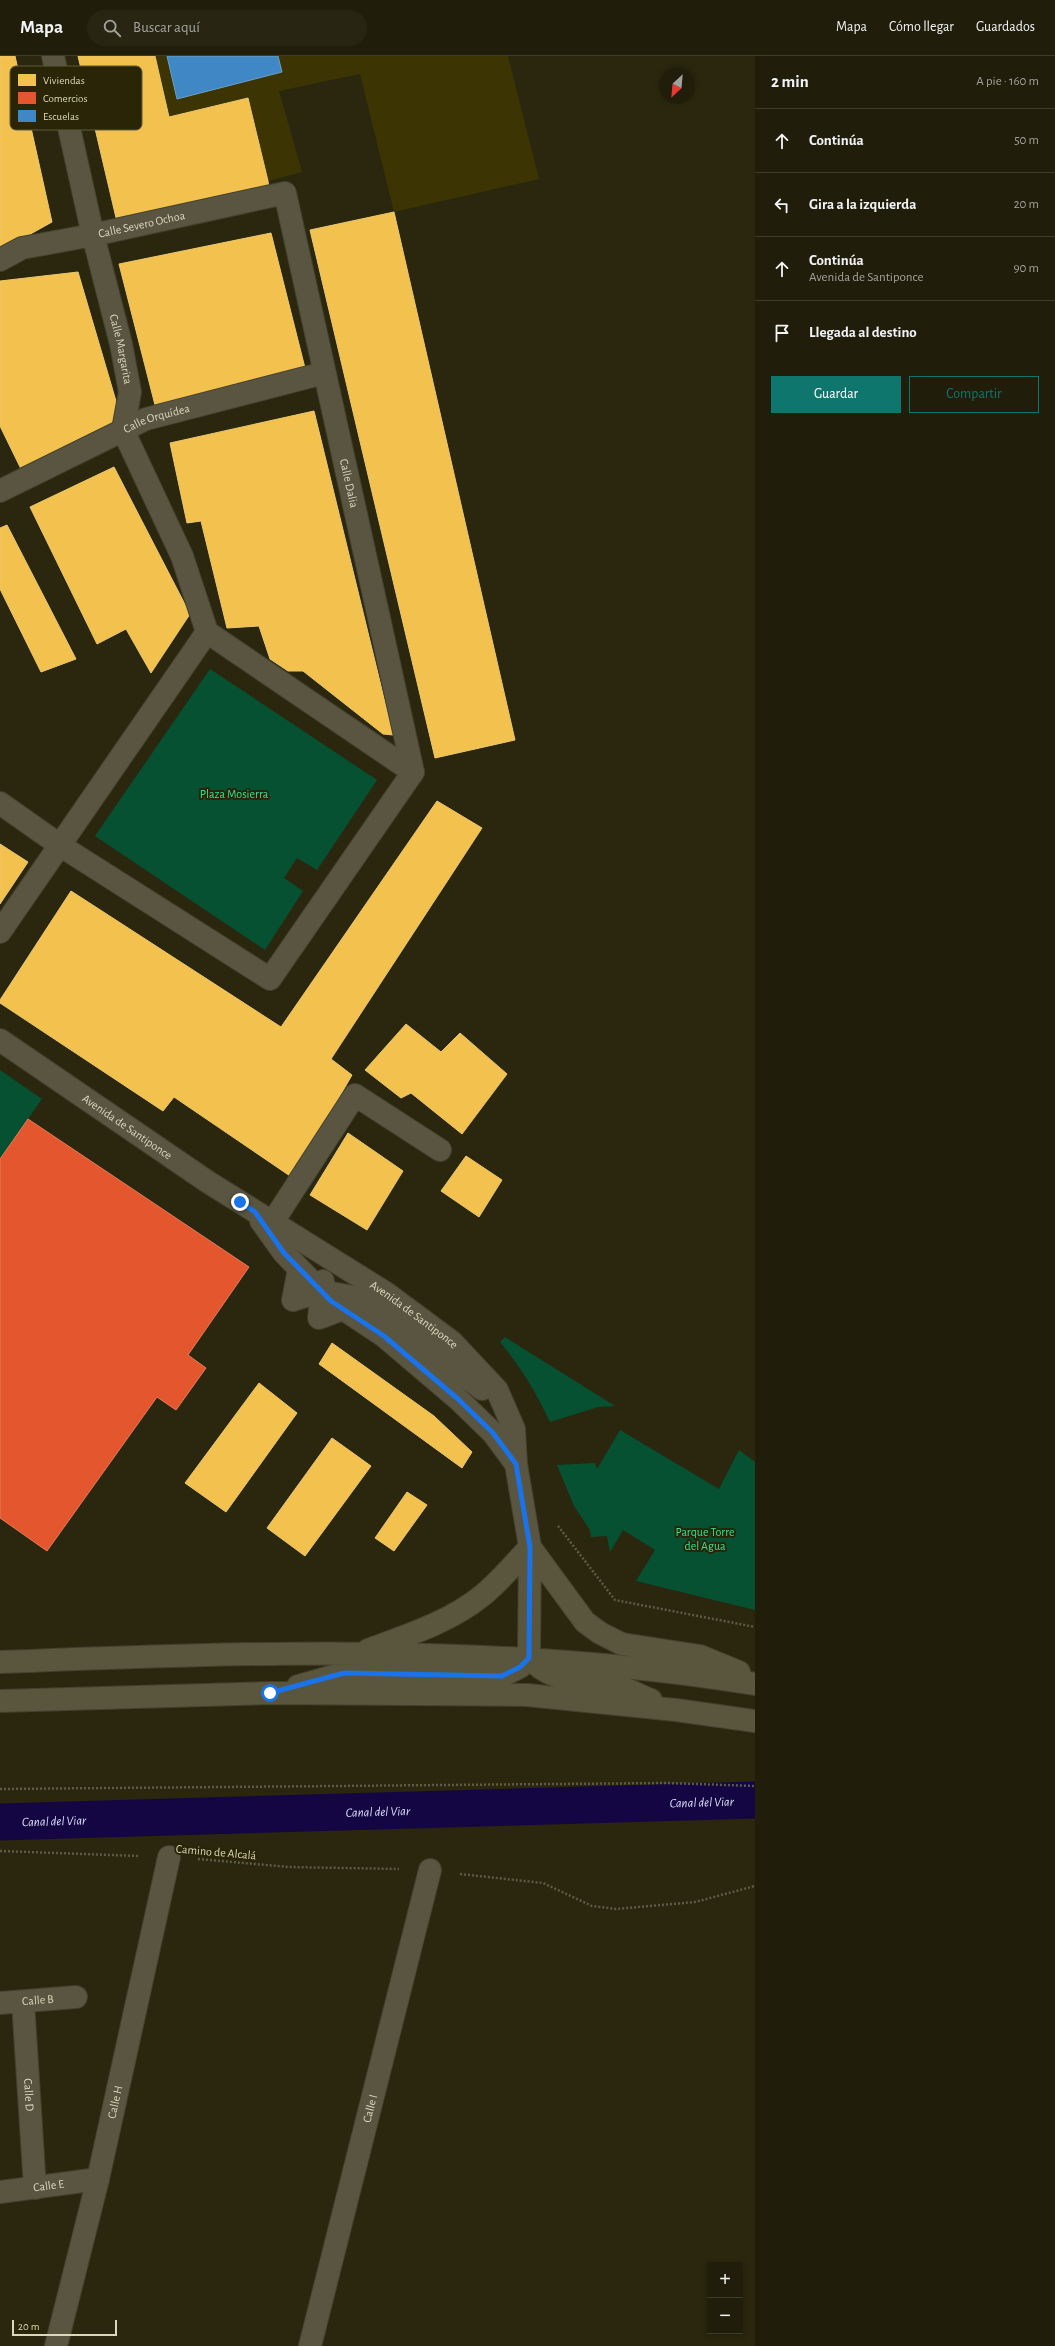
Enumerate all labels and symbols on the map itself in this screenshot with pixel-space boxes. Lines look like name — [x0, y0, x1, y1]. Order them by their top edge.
legend — [10, 66, 142, 130]
north arrow — [659, 68, 695, 104]
text: Viviendas — [43, 75, 85, 86]
text: Comercios — [43, 93, 88, 104]
text: Escuelas — [43, 111, 79, 122]
street label: Calle Severo Ochoa — [97, 209, 187, 240]
street label: Calle Margarita — [108, 313, 134, 386]
street label: Calle Orquídea — [121, 402, 191, 435]
street label: Calle Dalia — [338, 458, 361, 509]
park label: Plaza Mosierra — [200, 788, 269, 800]
street label: Avenida de Santiponce — [80, 1092, 174, 1162]
route end — [231, 1193, 249, 1211]
street label: Avenida de Santiponce — [368, 1279, 461, 1351]
park label: Parque Torre del Agua — [675, 1526, 735, 1552]
route start — [261, 1684, 279, 1702]
water label: Canal del Viar — [669, 1796, 735, 1810]
water label: Canal del Viar — [345, 1805, 411, 1820]
water label: Canal del Viar — [22, 1814, 87, 1829]
street label: Camino de Alcalá — [175, 1843, 257, 1862]
street label: Calle B — [22, 1993, 54, 2007]
street label: Calle D — [22, 2078, 36, 2112]
street label: Calle H — [106, 2084, 124, 2120]
street label: Calle I — [361, 2093, 379, 2124]
street label: Calle E — [32, 2178, 65, 2194]
scale bar — [12, 2318, 117, 2337]

